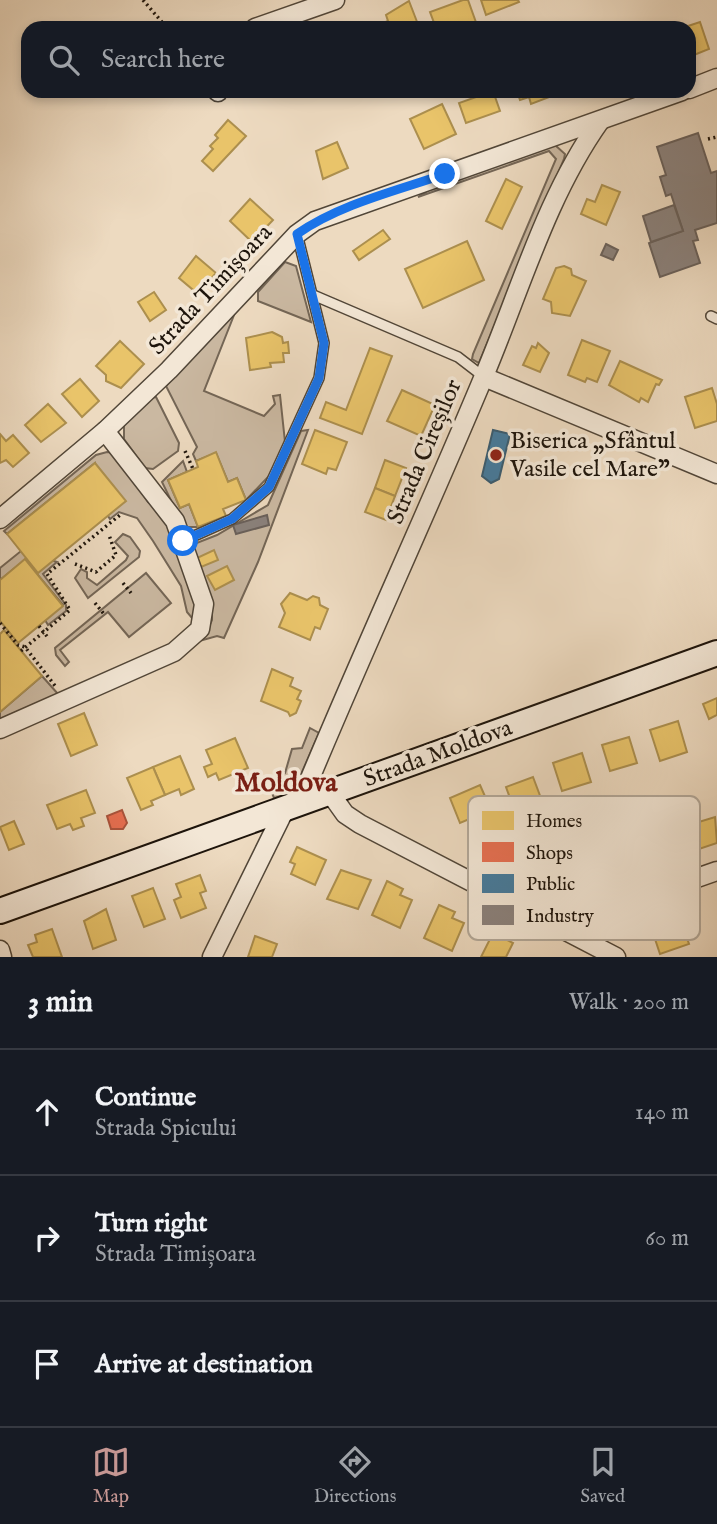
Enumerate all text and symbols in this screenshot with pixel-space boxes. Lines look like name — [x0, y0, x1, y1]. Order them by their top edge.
search box — [21, 21, 696, 98]
icon: search — [45, 41, 83, 79]
text: Search here — [101, 43, 225, 76]
route end — [429, 158, 460, 189]
street label: Strada Timișoara — [142, 218, 280, 362]
street label: Strada Cireșilor — [381, 375, 470, 529]
place label: Biserica „Sfântul Vasile cel Mare” — [509, 426, 676, 485]
marker: Biserica „Sfântul Vasile cel Mare” — [488, 447, 504, 463]
route start — [167, 525, 198, 556]
street label: Strada Moldova — [359, 713, 517, 795]
district label: Moldova — [235, 766, 338, 801]
legend — [468, 796, 700, 940]
text: Homes — [526, 810, 582, 834]
text: Shops — [526, 842, 573, 866]
text: Public — [526, 873, 575, 897]
text: Industry — [526, 905, 594, 929]
text: 3 min — [28, 984, 93, 1022]
text: Walk · 200 m — [569, 988, 689, 1017]
text: Continue — [95, 1081, 196, 1114]
icon: ahead — [28, 1093, 66, 1131]
text: 140 m — [635, 1098, 689, 1127]
text: Strada Spicului — [95, 1114, 237, 1143]
text: Turn right — [95, 1207, 208, 1240]
icon: right — [28, 1219, 66, 1257]
text: 60 m — [645, 1224, 689, 1253]
text: Strada Timișoara — [95, 1240, 256, 1269]
icon: arrive — [28, 1345, 66, 1383]
text: Arrive at destination — [95, 1348, 313, 1381]
tab: Map — [92, 1443, 130, 1509]
tab: Directions — [314, 1443, 396, 1509]
tab: Saved — [580, 1443, 625, 1509]

